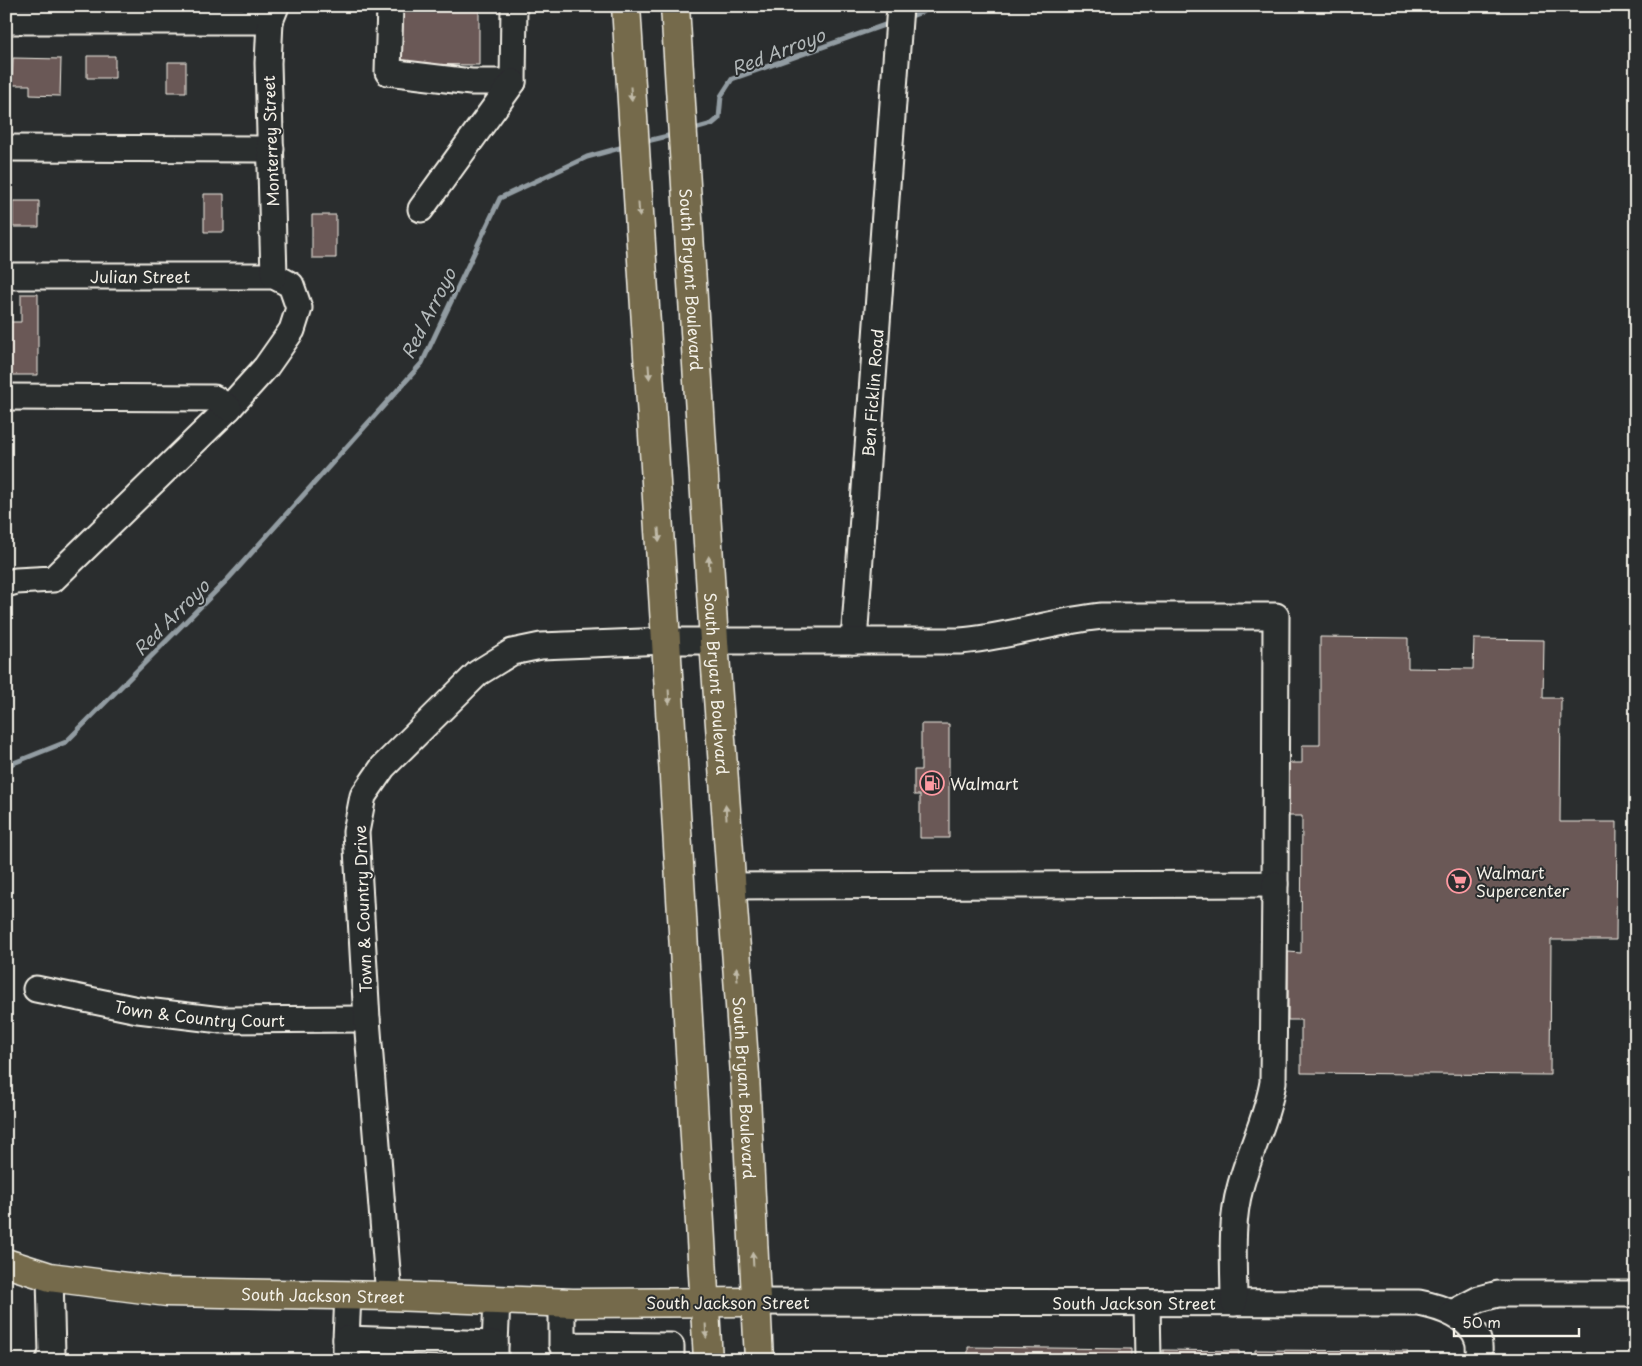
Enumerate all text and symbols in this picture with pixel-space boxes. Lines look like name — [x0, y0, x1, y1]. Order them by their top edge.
water label: Red Arroyo — [727, 20, 829, 81]
street label: Monterrey Street — [256, 75, 284, 207]
one-way arrow — [628, 86, 636, 102]
street label: South Bryant Boulevard — [674, 188, 709, 372]
one-way arrow — [635, 203, 643, 219]
water label: Red Arroyo — [394, 262, 463, 363]
street label: Julian Street — [90, 264, 190, 288]
street label: Ben Ficklin Road — [855, 328, 889, 458]
one-way arrow — [645, 365, 653, 381]
one-way arrow — [656, 527, 664, 543]
one-way arrow — [704, 554, 712, 570]
water label: Red Arroyo — [127, 572, 216, 661]
street label: South Bryant Boulevard — [699, 592, 736, 776]
one-way arrow — [666, 689, 674, 705]
fuel station icon: Walmart — [919, 770, 945, 796]
place label: Walmart — [950, 771, 1019, 795]
one-way arrow — [721, 804, 729, 820]
street label: Town & Country Drive — [347, 825, 377, 993]
place label: Walmart Supercenter — [1476, 860, 1570, 902]
supermarket icon: Walmart Supercenter — [1446, 868, 1472, 894]
one-way arrow — [733, 966, 741, 982]
street label: Town & Country Court — [113, 994, 285, 1032]
street label: South Bryant Boulevard — [727, 996, 762, 1180]
one-way arrow — [749, 1250, 757, 1266]
street label: South Jackson Street — [241, 1281, 405, 1309]
street label: South Jackson Street — [646, 1290, 810, 1314]
street label: South Jackson Street — [1052, 1290, 1216, 1315]
scale bar — [1454, 1306, 1580, 1338]
text: 50 m — [1462, 1310, 1501, 1333]
one-way arrow — [703, 1323, 711, 1339]

